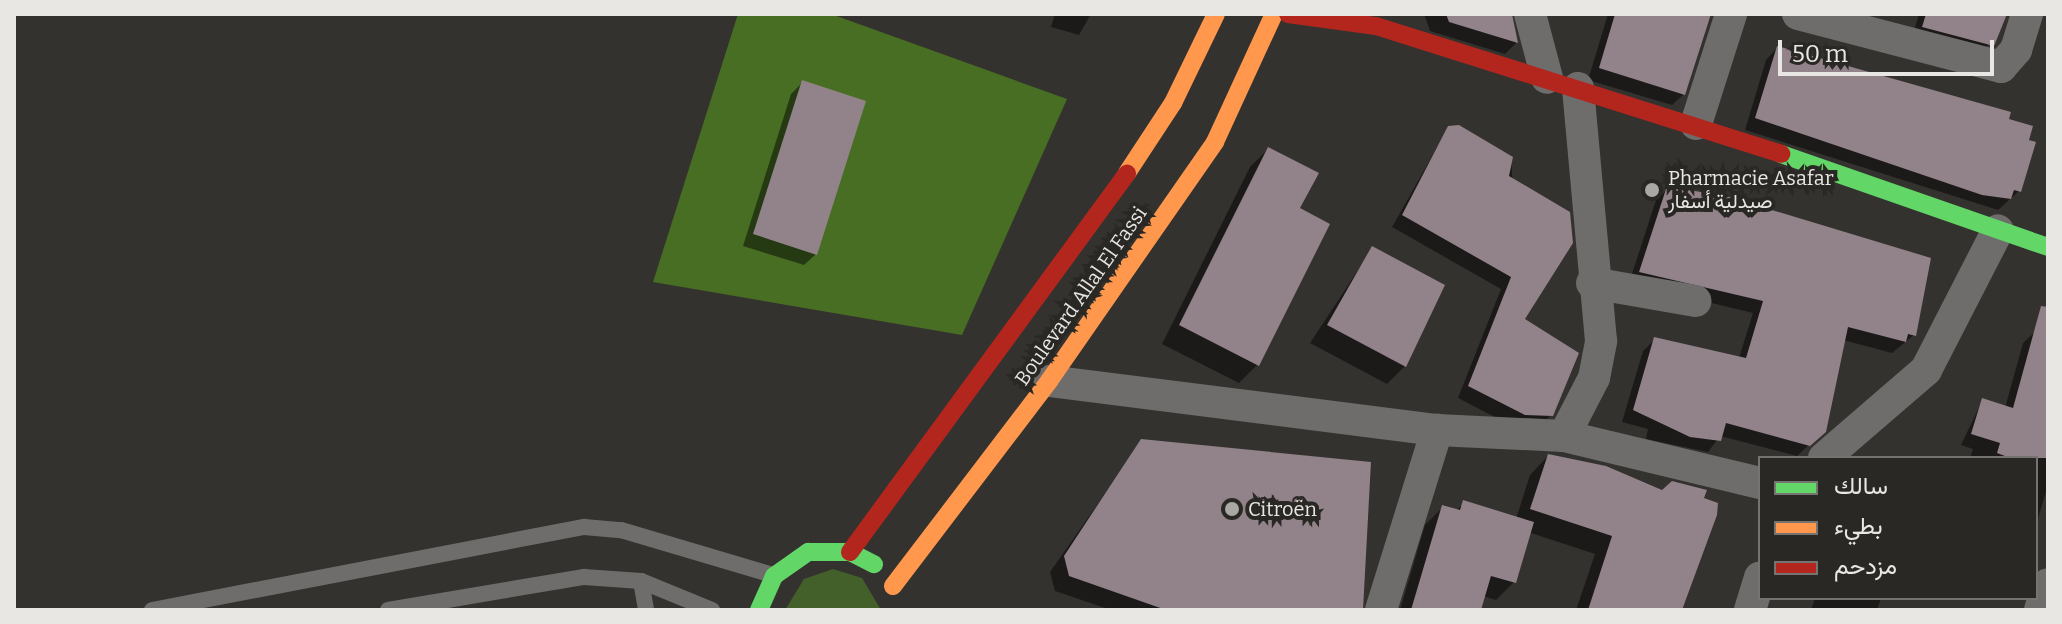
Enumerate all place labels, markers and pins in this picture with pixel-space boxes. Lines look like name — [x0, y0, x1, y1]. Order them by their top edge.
place label: Pharmacie Asafar صيدلية أسفار — [1668, 166, 1833, 213]
marker: Pharmacie Asafar صيدلية أسفار — [1643, 181, 1661, 199]
place label: Citroën — [1248, 497, 1317, 521]
marker: Citroën — [1223, 500, 1241, 518]

